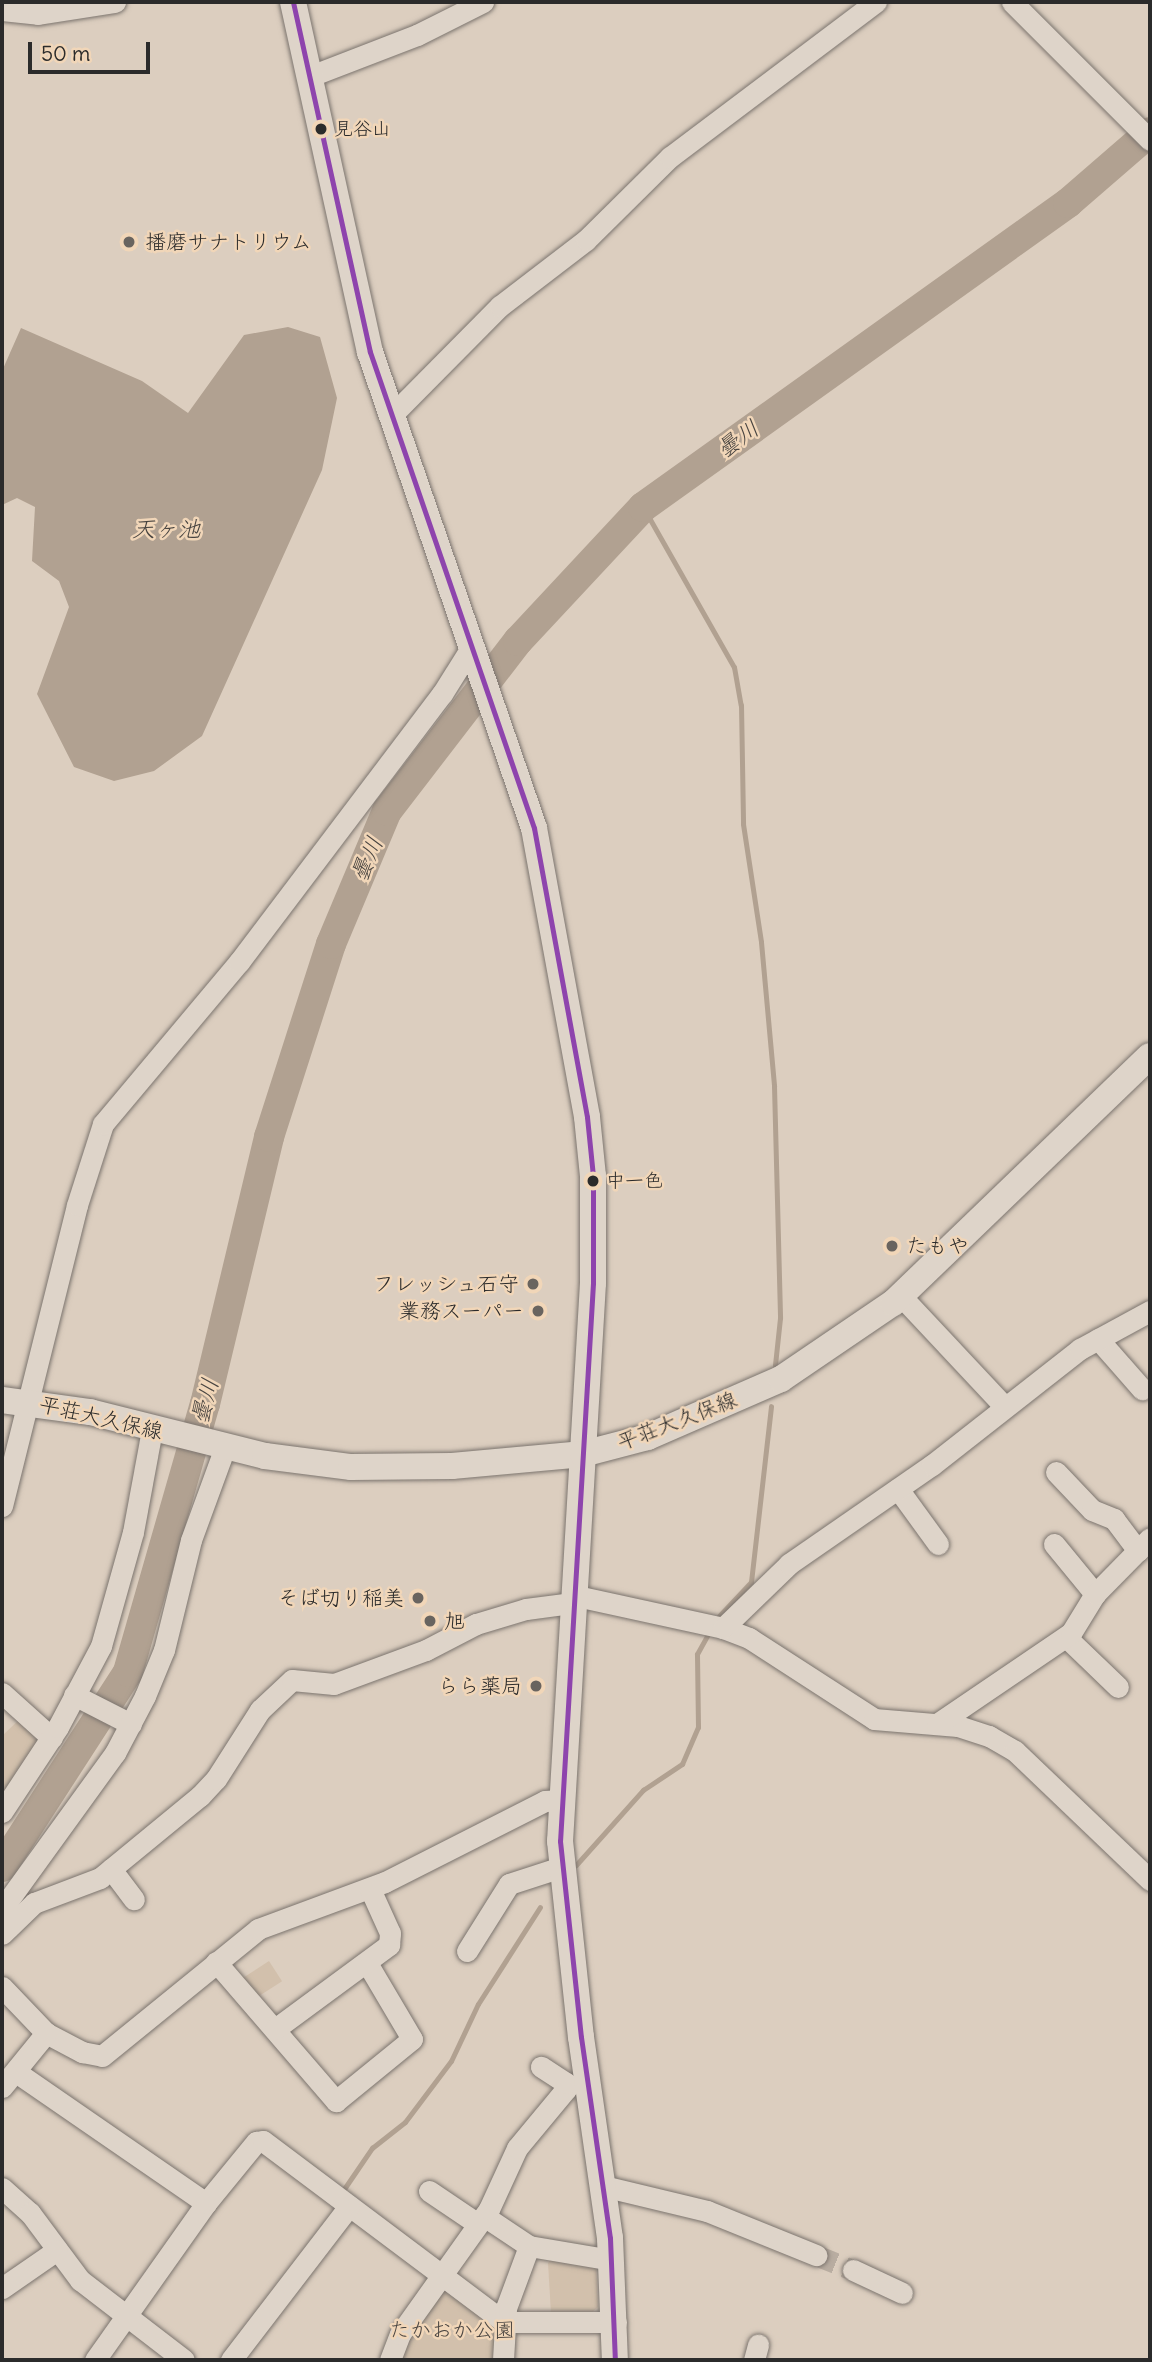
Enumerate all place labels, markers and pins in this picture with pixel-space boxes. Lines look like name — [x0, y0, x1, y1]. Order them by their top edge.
place label: 見谷山 — [334, 118, 391, 140]
marker: 見谷山 — [314, 122, 328, 136]
place label: 播磨サナトリウム — [145, 229, 313, 255]
marker: 播磨サナトリウム — [119, 232, 139, 252]
place label: 中一色 — [606, 1170, 663, 1192]
marker: 中一色 — [586, 1174, 600, 1188]
place label: たもや — [906, 1233, 969, 1259]
marker: たもや — [884, 1238, 900, 1254]
place label: フレッシュ石守 — [372, 1271, 519, 1297]
marker: フレッシュ石守 — [525, 1276, 541, 1292]
place label: 業務スーパー — [399, 1298, 524, 1324]
marker: 業務スーパー — [530, 1303, 546, 1319]
place label: そば切り稲美 — [278, 1585, 404, 1611]
marker: そば切り稲美 — [410, 1590, 426, 1606]
place label: 旭 — [444, 1608, 465, 1634]
marker: 旭 — [422, 1613, 438, 1629]
place label: らら薬局 — [438, 1673, 522, 1699]
marker: らら薬局 — [528, 1678, 544, 1694]

